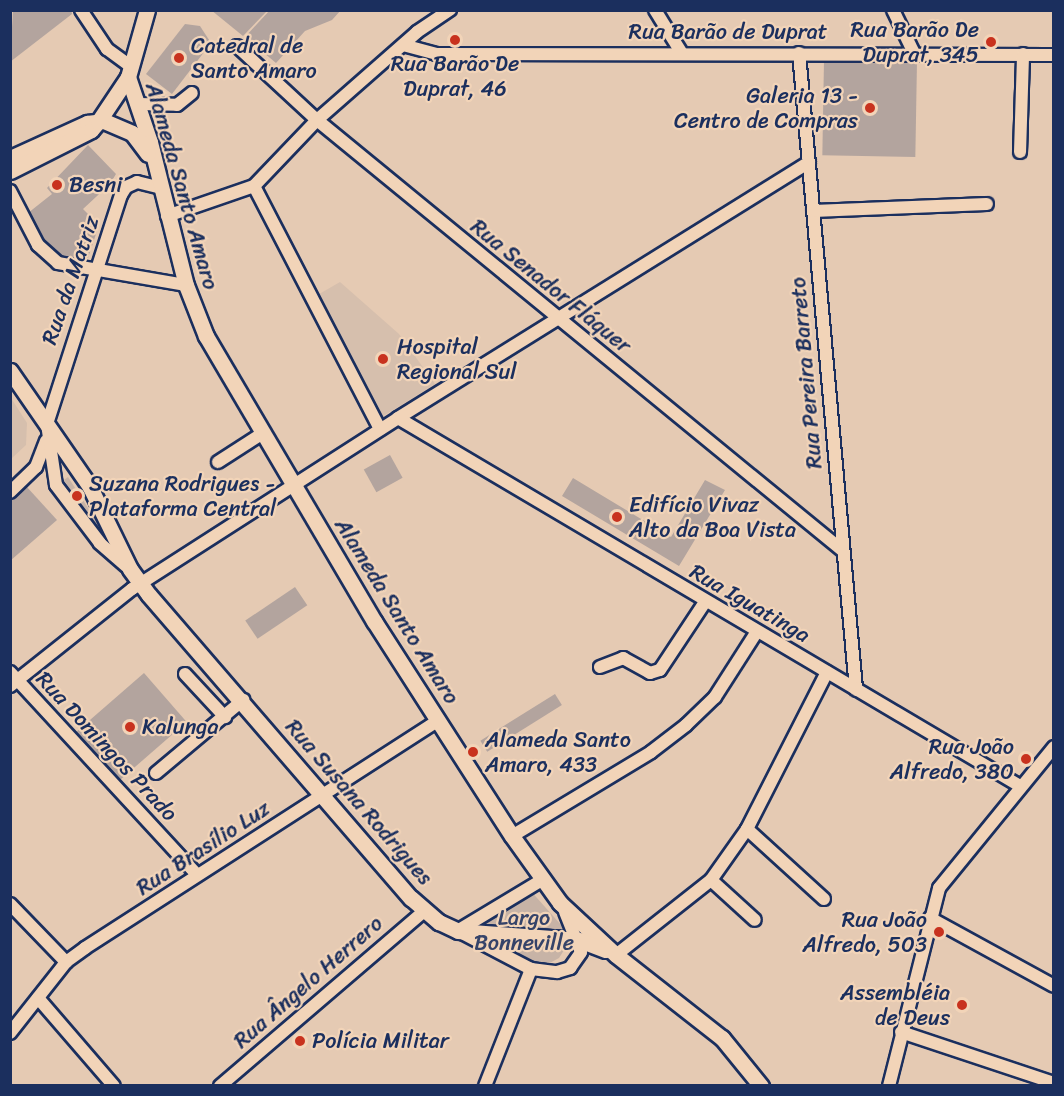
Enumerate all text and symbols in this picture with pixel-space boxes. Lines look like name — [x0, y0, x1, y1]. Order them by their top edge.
place label: Rua Barão De Duprat, 345 — [851, 16, 979, 68]
street label: Rua Barão de Duprat — [629, 19, 827, 45]
place label: Catedral de Santo Amaro — [191, 32, 317, 84]
marker: Rua Barão De Duprat, 46 — [448, 33, 462, 47]
marker: Rua Barão De Duprat, 345 — [984, 35, 998, 49]
place label: Rua Barão De Duprat, 46 — [391, 50, 519, 101]
marker: Catedral de Santo Amaro — [172, 51, 186, 65]
street label: Alameda Santo Amaro — [140, 79, 224, 293]
place label: Galeria 13 - Centro de Compras — [673, 82, 858, 134]
marker: Galeria 13 - Centro de Compras — [863, 101, 877, 115]
place label: Besni — [69, 172, 122, 198]
marker: Besni — [50, 178, 64, 192]
street label: Rua da Matriz — [36, 212, 104, 348]
street label: Rua Senador Fláquer — [465, 213, 637, 359]
street label: Rua Pereira Barreto — [784, 276, 828, 470]
place label: Hospital Regional Sul — [397, 333, 517, 384]
marker: Hospital Regional Sul — [374, 350, 392, 368]
place label: Suzana Rodrigues - Plataforma Central — [89, 470, 276, 522]
marker: Suzana Rodrigues - Plataforma Central — [70, 489, 84, 503]
place label: Edifício Vivaz Alto da Boa Vista — [629, 491, 796, 542]
marker: Edifício Vivaz Alto da Boa Vista — [610, 510, 624, 524]
street label: Alameda Santo Amaro — [329, 513, 465, 709]
street label: Rua Iguatinga — [685, 558, 815, 648]
street label: Rua Domingos Prado — [31, 666, 183, 826]
street label: Rua Susana Rodrigues — [279, 713, 439, 891]
place label: Kalunga — [142, 714, 218, 740]
marker: Kalunga — [123, 720, 137, 734]
place label: Alameda Santo Amaro, 433 — [485, 726, 631, 778]
place label: Rua João Alfredo, 380 — [890, 733, 1014, 784]
marker: Alameda Santo Amaro, 433 — [466, 745, 480, 759]
marker: Rua João Alfredo, 380 — [1019, 752, 1033, 766]
street label: Rua Brasílio Luz — [131, 795, 275, 901]
park label: Largo Bonneville — [474, 904, 574, 956]
place label: Rua João Alfredo, 503 — [803, 906, 927, 957]
street label: Rua Ângelo Herrero — [228, 910, 388, 1054]
marker: Rua João Alfredo, 503 — [932, 925, 946, 939]
place label: Assembléia de Deus — [840, 979, 950, 1030]
marker: Assembléia de Deus — [955, 998, 969, 1012]
place label: Polícia Militar — [312, 1028, 449, 1054]
marker: Polícia Militar — [293, 1034, 307, 1048]

